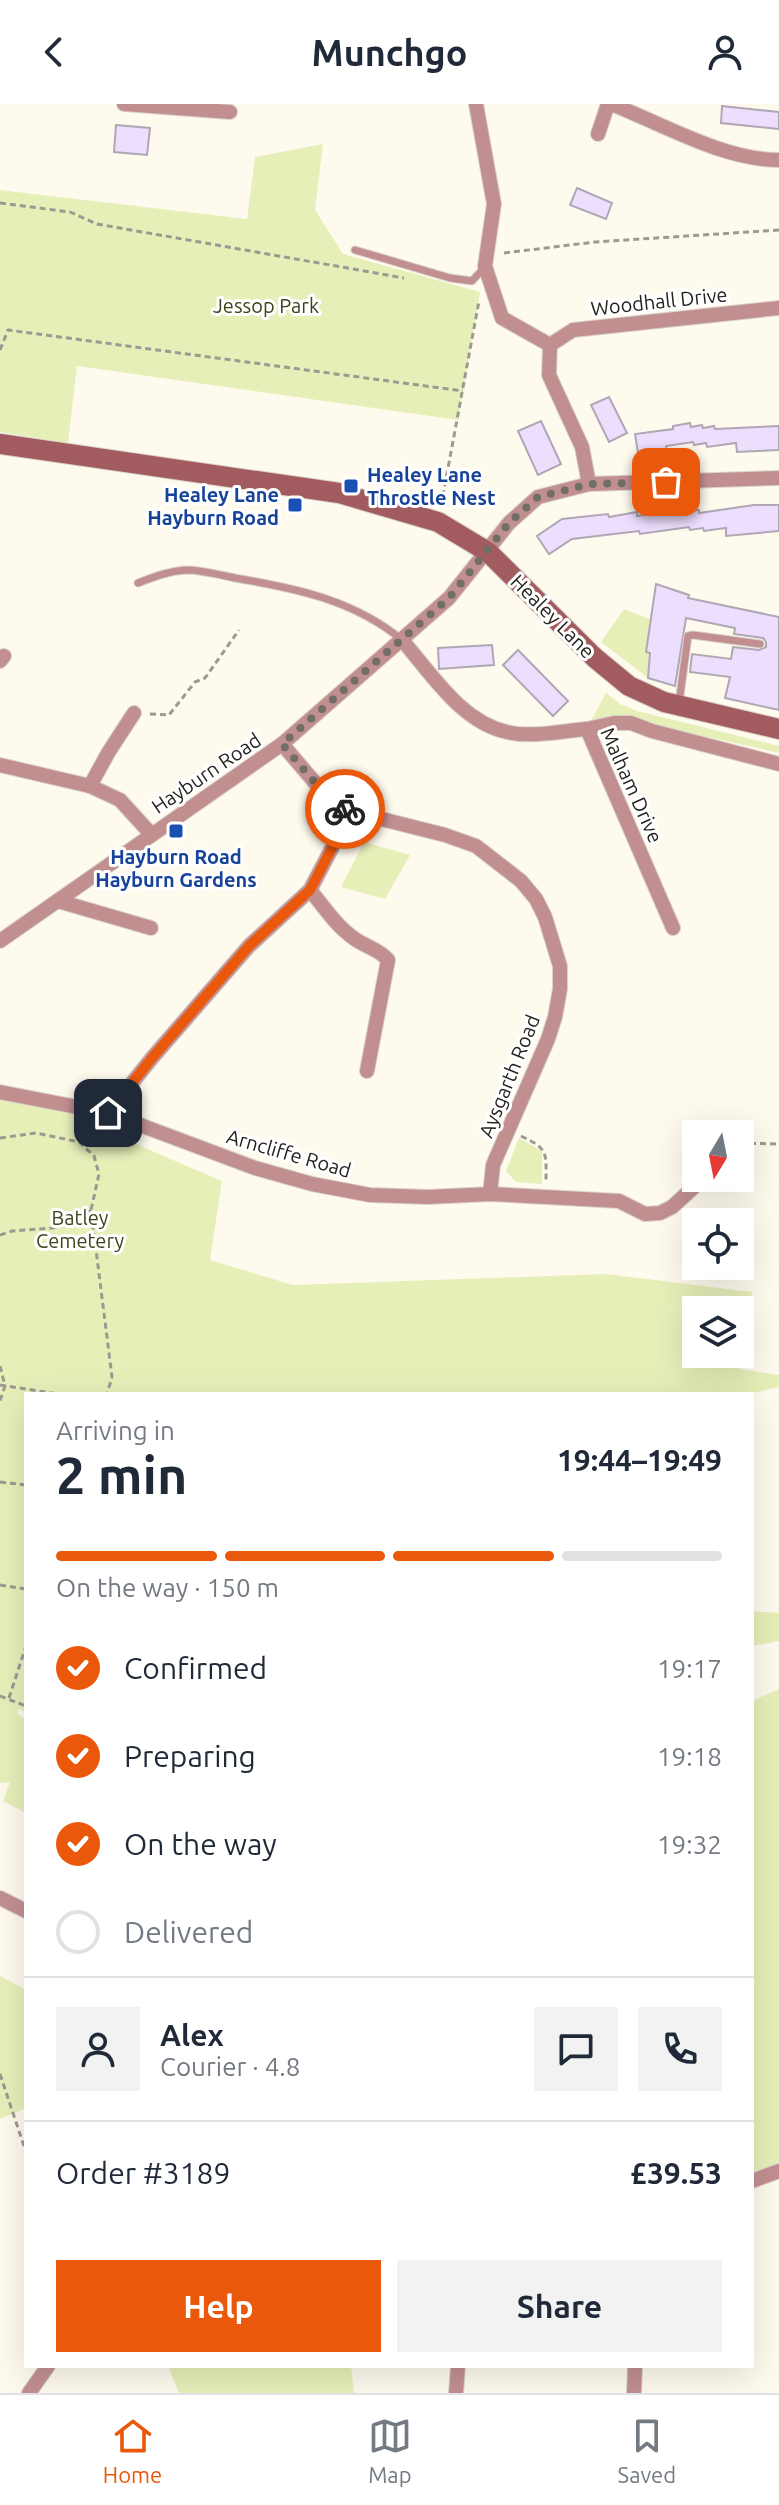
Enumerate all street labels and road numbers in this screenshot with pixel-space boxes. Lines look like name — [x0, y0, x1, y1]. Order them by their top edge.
street label: Woodhall Drive — [590, 282, 728, 320]
street label: Healey Lane — [506, 569, 600, 663]
street label: Malham Drive — [596, 724, 668, 846]
street label: Hayburn Road — [147, 728, 265, 818]
street label: Aysgarth Road — [474, 1011, 544, 1141]
street label: Arncliffe Road — [224, 1124, 354, 1182]

